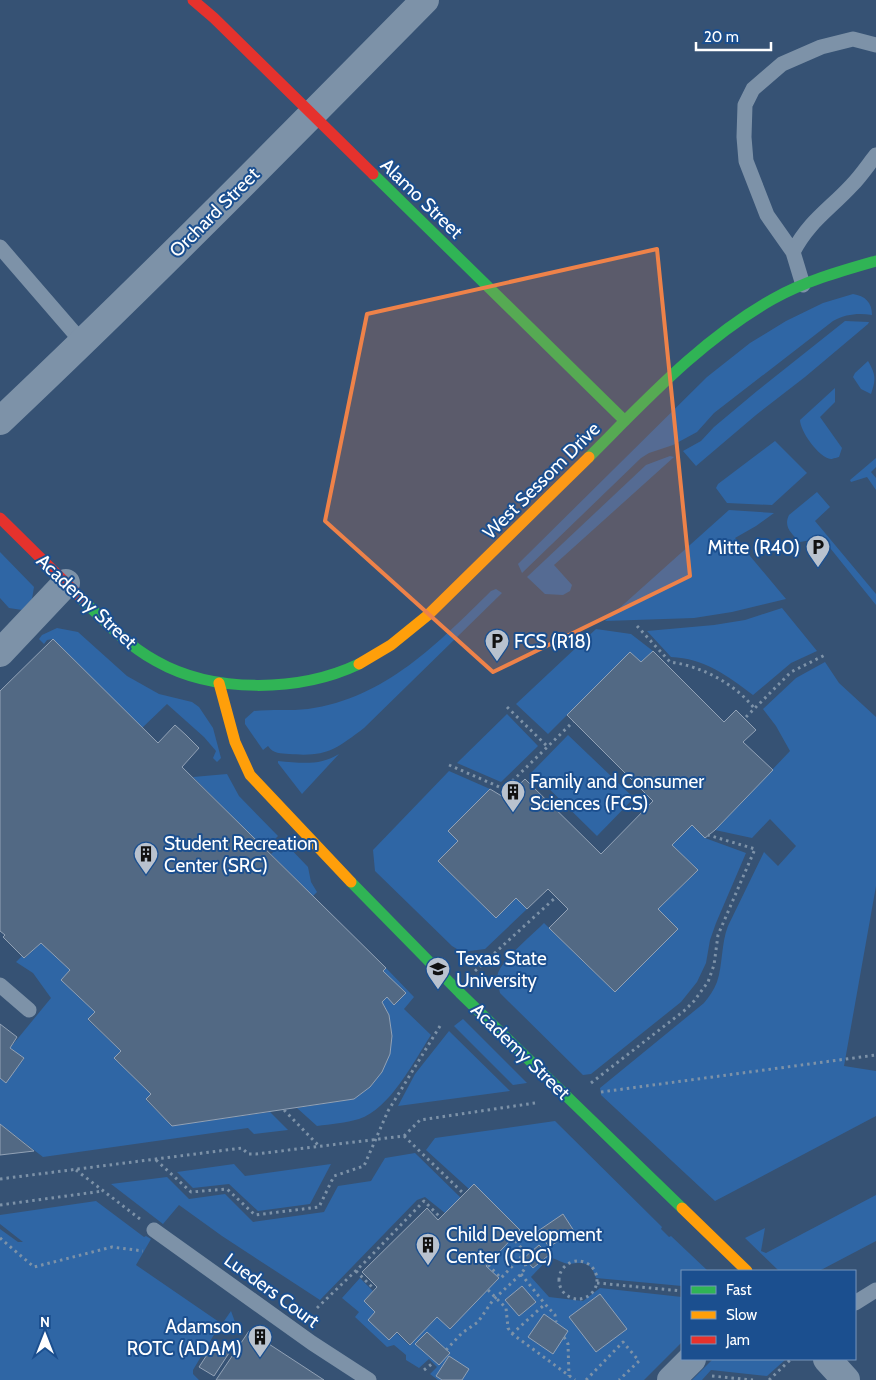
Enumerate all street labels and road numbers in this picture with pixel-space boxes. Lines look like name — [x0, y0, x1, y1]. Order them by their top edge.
street label: Alamo Street — [376, 153, 468, 244]
street label: Orchard Street — [165, 162, 265, 262]
street label: West Sessom Drive — [478, 417, 605, 544]
street label: Academy Street — [32, 549, 142, 654]
street label: Academy Street — [466, 998, 575, 1105]
street label: Lueders Court — [220, 1248, 324, 1333]

